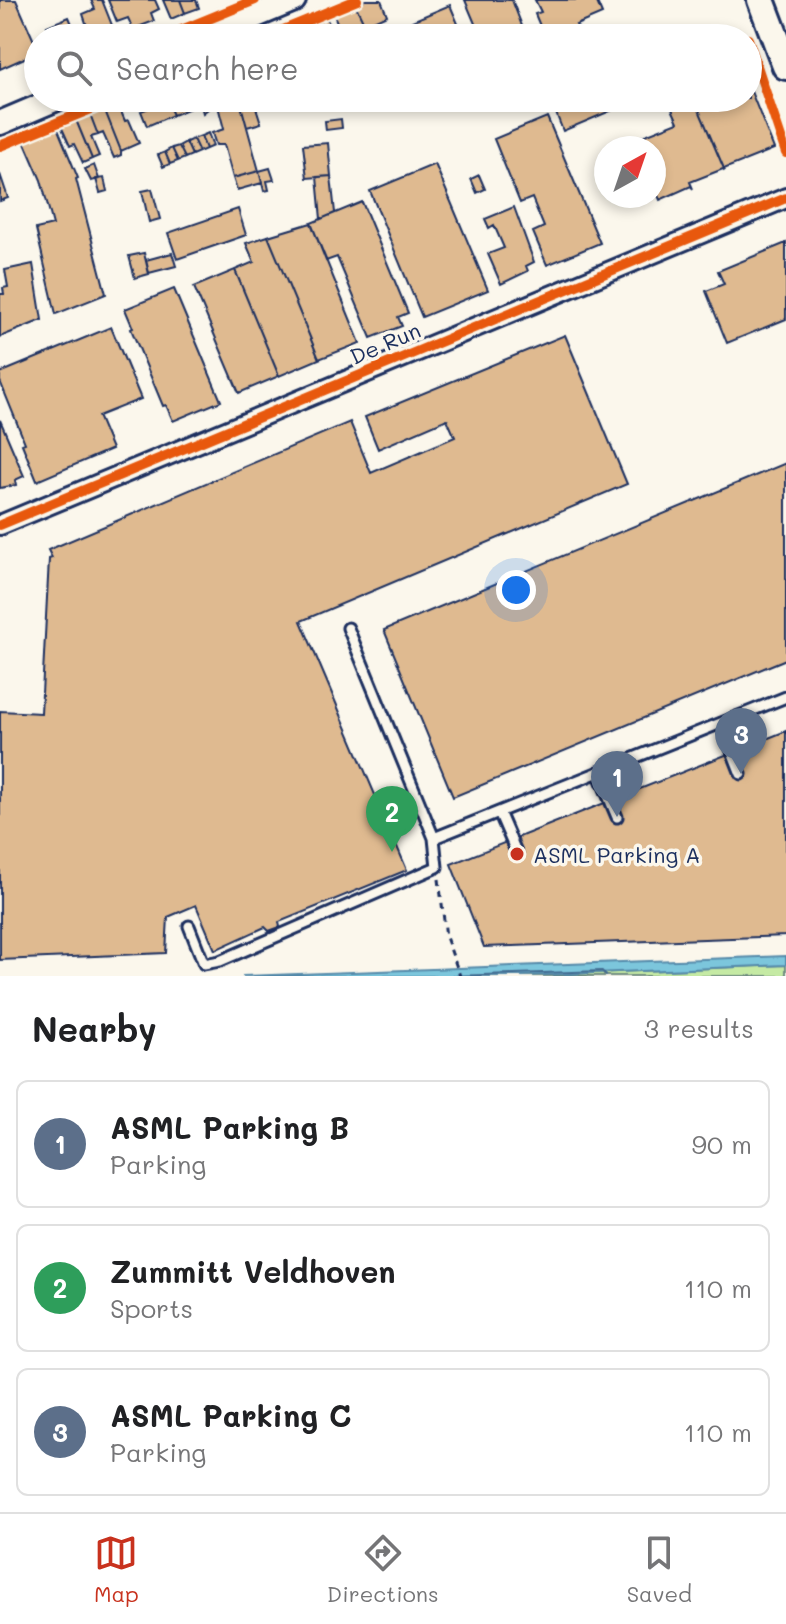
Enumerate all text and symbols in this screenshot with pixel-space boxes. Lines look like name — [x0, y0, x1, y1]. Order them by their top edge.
search box — [24, 24, 762, 112]
icon: search — [52, 46, 96, 90]
text: Search here — [116, 48, 299, 88]
north arrow — [594, 136, 666, 208]
street label: De Run — [345, 315, 425, 371]
your location — [496, 570, 536, 610]
pin: 3 — [715, 708, 767, 774]
pin: 1 — [591, 751, 643, 817]
pin: 2 — [366, 786, 418, 852]
place label: ASML Parking A — [533, 840, 701, 869]
marker: ASML Parking A — [508, 845, 526, 863]
text: Nearby — [32, 1006, 157, 1051]
text: 3 results — [644, 1011, 754, 1045]
text: ASML Parking B — [110, 1107, 349, 1147]
text: 1 — [54, 1127, 66, 1161]
text: 90 m — [692, 1127, 752, 1161]
text: Parking — [110, 1147, 206, 1181]
text: Zummitt Veldhoven — [110, 1251, 396, 1291]
text: 2 — [53, 1271, 67, 1305]
text: 110 m — [684, 1271, 752, 1305]
text: Sports — [110, 1291, 193, 1325]
text: ASML Parking C — [110, 1395, 351, 1435]
text: 3 — [52, 1415, 68, 1449]
text: 110 m — [684, 1415, 752, 1449]
text: Parking — [110, 1435, 206, 1469]
tab: Map — [94, 1531, 139, 1608]
tab: Directions — [327, 1531, 439, 1608]
tab: Saved — [627, 1531, 692, 1608]

